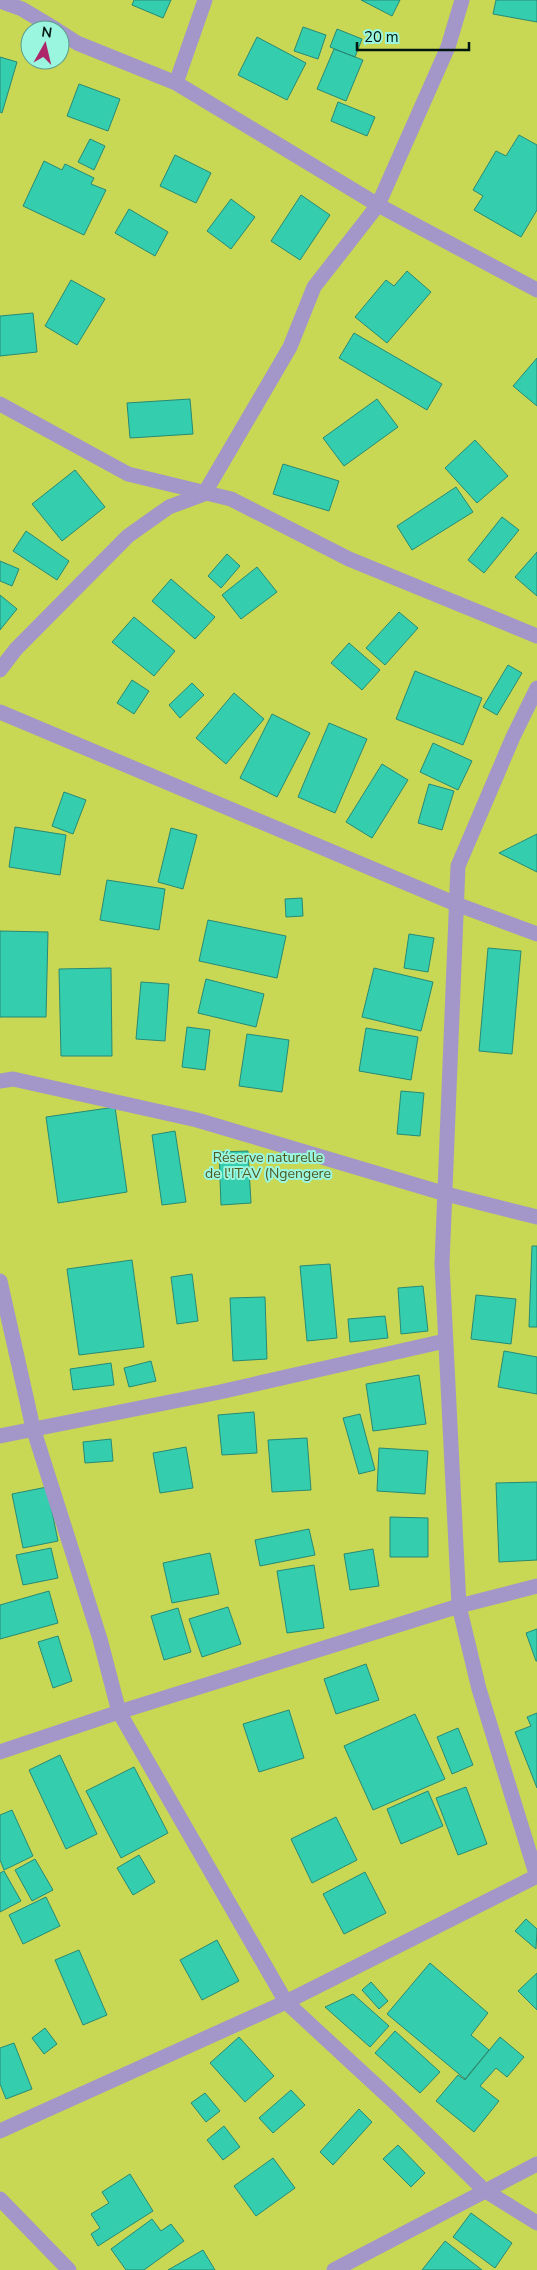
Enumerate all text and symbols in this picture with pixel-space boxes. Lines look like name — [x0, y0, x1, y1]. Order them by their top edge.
north arrow — [20, 20, 70, 70]
scale bar — [357, 20, 470, 52]
text: N — [40, 22, 53, 43]
text: 20 m — [364, 27, 399, 47]
park label: Réserve naturelle de l'ITAV (Ngengere — [205, 1148, 331, 1183]

